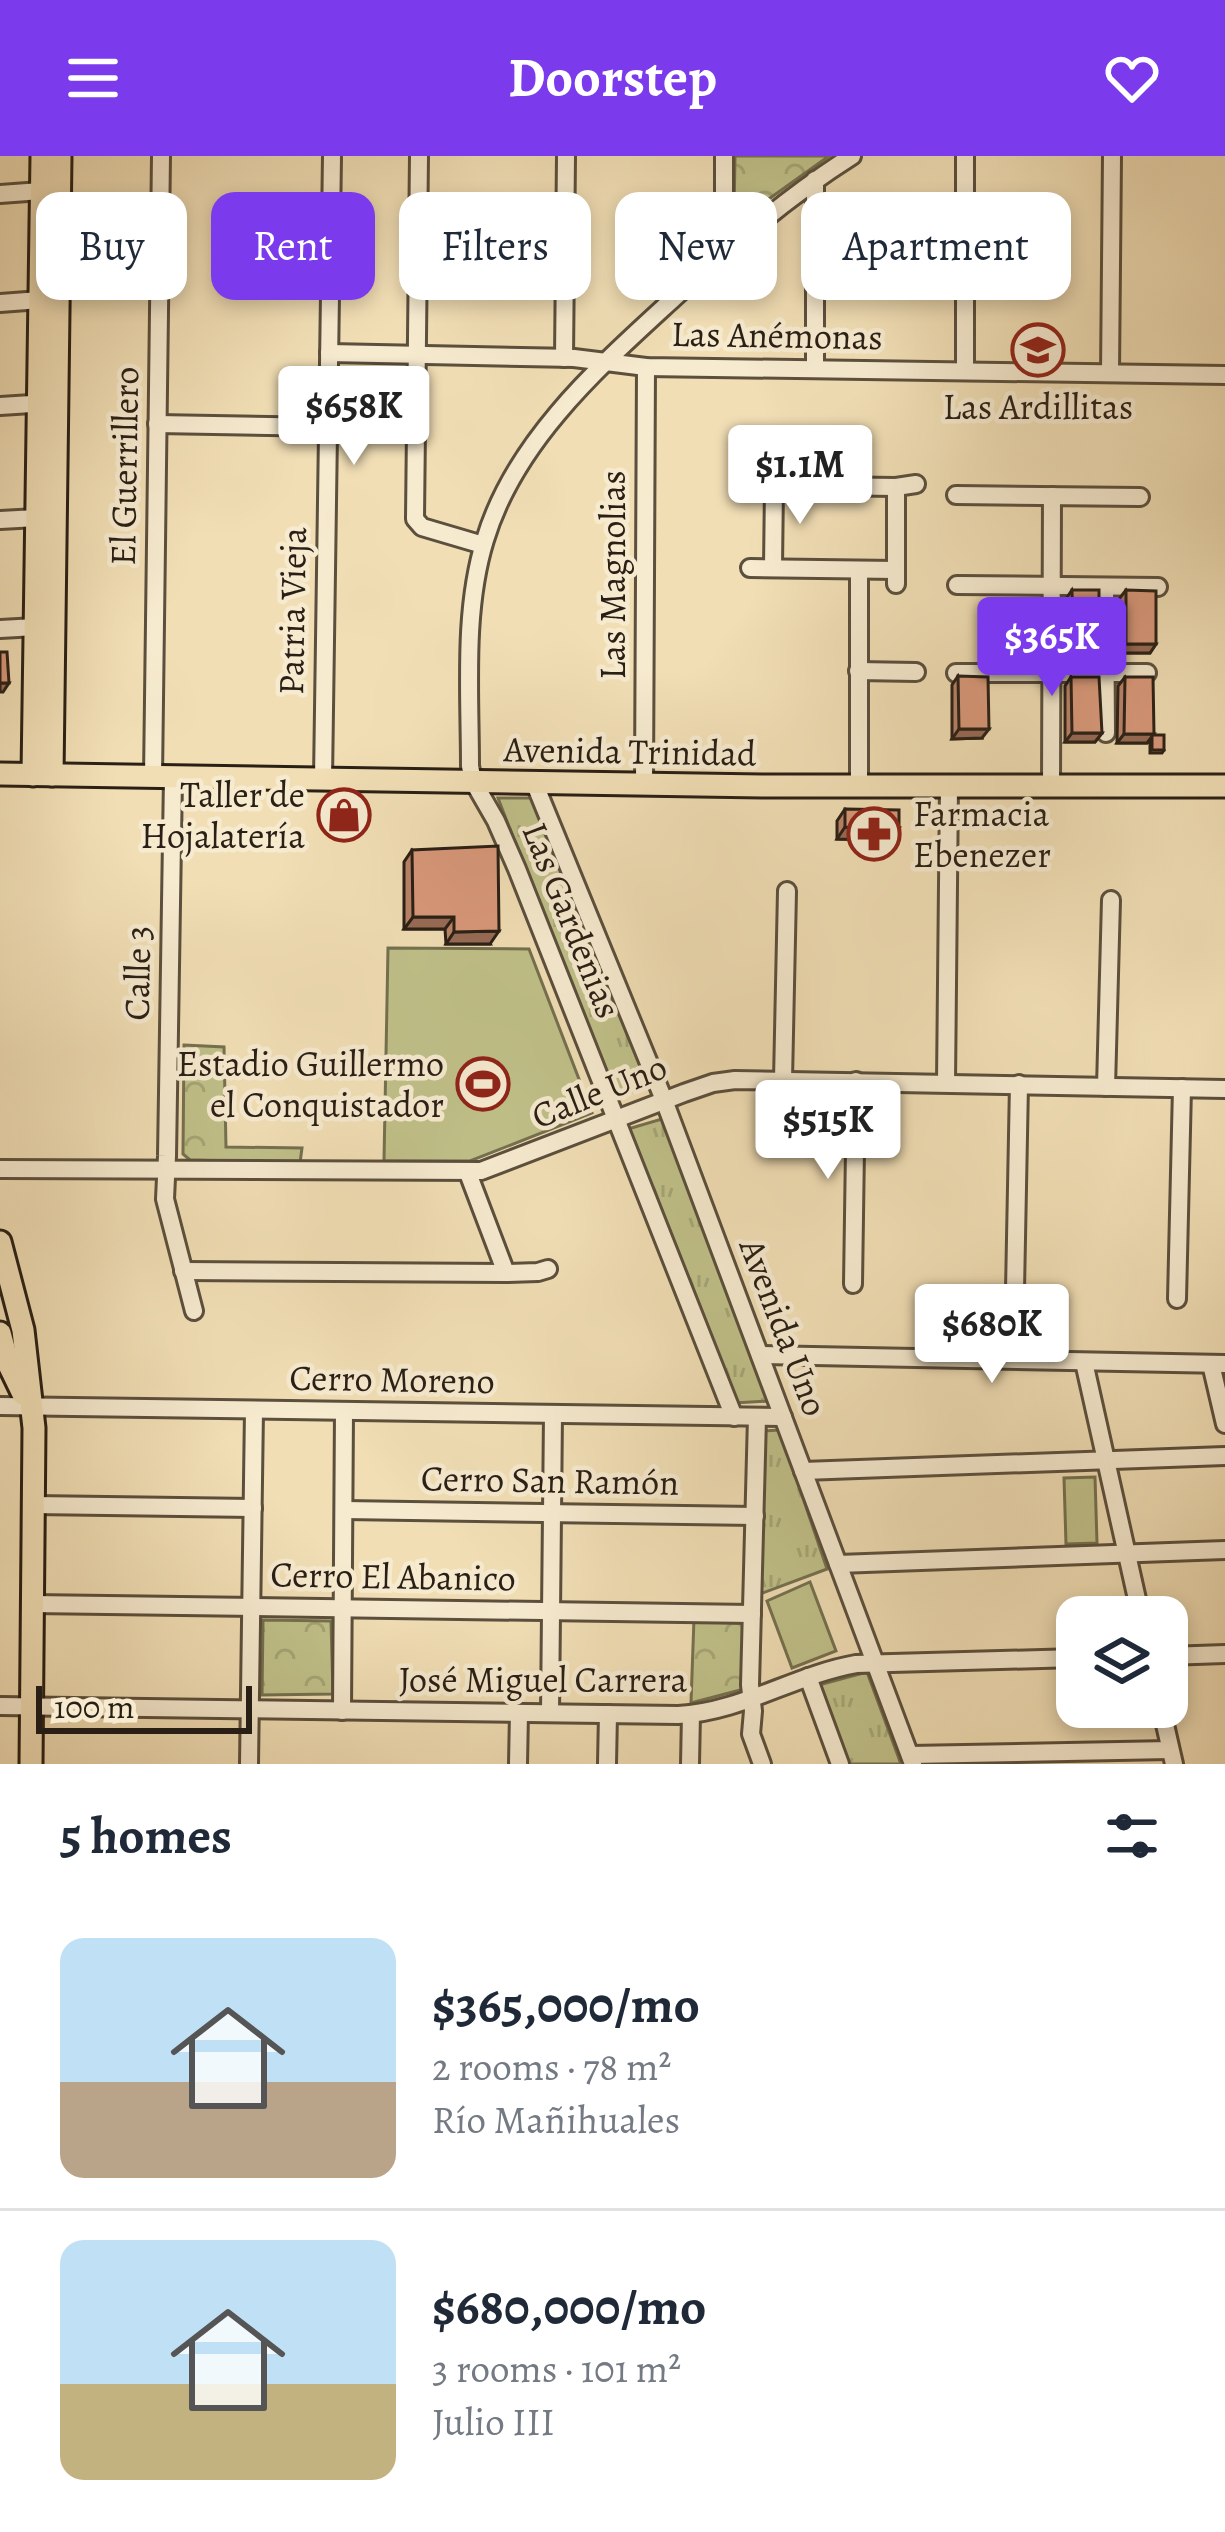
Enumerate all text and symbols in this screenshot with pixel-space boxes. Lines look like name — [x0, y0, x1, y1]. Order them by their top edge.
text: Doorstep — [508, 41, 717, 115]
icon: menu — [60, 45, 126, 111]
icon: heart — [1099, 45, 1165, 111]
chip: Buy — [36, 192, 187, 300]
chip: Rent — [211, 192, 375, 300]
chip: Filters — [399, 192, 591, 300]
chip: New — [615, 192, 777, 300]
chip: Apartment — [801, 192, 1071, 300]
street label: Las Anémonas — [671, 309, 883, 361]
school or university icon: Las Ardillitas — [1010, 322, 1066, 378]
street label: El Guerrillero — [98, 366, 150, 566]
pin: $658K — [270, 366, 438, 468]
text: $658K — [305, 378, 403, 431]
place label: Las Ardillitas — [943, 382, 1133, 431]
pin: $1.1M — [716, 425, 884, 527]
text: $1.1M — [755, 437, 845, 490]
street label: Las Magnolias — [588, 470, 637, 680]
street label: Patria Vieja — [266, 526, 318, 696]
pin: $365K — [968, 597, 1136, 699]
text: $365K — [1004, 609, 1100, 662]
street label: Avenida Trinidad — [502, 724, 757, 778]
place label: Taller de Hojalatería — [141, 770, 305, 860]
shop icon: Taller de Hojalatería — [316, 787, 372, 843]
place label: Farmacia Ebenezer — [913, 789, 1051, 879]
pharmacy icon: Farmacia Ebenezer — [846, 806, 902, 862]
street label: Las Gardenias — [510, 815, 634, 1025]
street label: Calle 3 — [112, 925, 162, 1021]
place label: Estadio Guillermo el Conquistador — [177, 1039, 444, 1129]
street label: Calle Uno — [524, 1042, 674, 1140]
sports icon: Estadio Guillermo el Conquistador — [455, 1056, 511, 1112]
pin: $515K — [744, 1080, 912, 1182]
text: $515K — [782, 1092, 874, 1145]
street label: Avenida Uno — [727, 1230, 840, 1423]
pin: $680K — [908, 1284, 1076, 1386]
text: $680K — [942, 1296, 1042, 1349]
street label: Cerro Moreno — [289, 1353, 495, 1405]
street label: Cerro San Ramón — [421, 1453, 679, 1507]
street label: Cerro El Abanico — [270, 1549, 516, 1603]
map controls — [1056, 1596, 1188, 1728]
button: layers — [1056, 1596, 1188, 1728]
street label: José Miguel Carrera — [399, 1655, 688, 1704]
scale bar — [36, 1680, 252, 1733]
text: 100 m — [54, 1684, 134, 1729]
text: 5 homes — [60, 1801, 232, 1871]
icon: filters — [1099, 1803, 1165, 1869]
text: $365,000/mo — [432, 1970, 700, 2040]
icon: home — [156, 1986, 300, 2130]
text: 2 rooms · 78 m² — [432, 2040, 671, 2093]
text: Río Mañihuales — [432, 2093, 680, 2146]
text: $680,000/mo — [432, 2272, 706, 2342]
icon: home — [156, 2288, 300, 2432]
text: 3 rooms · 101 m² — [432, 2342, 681, 2395]
text: Julio III — [432, 2395, 555, 2448]

